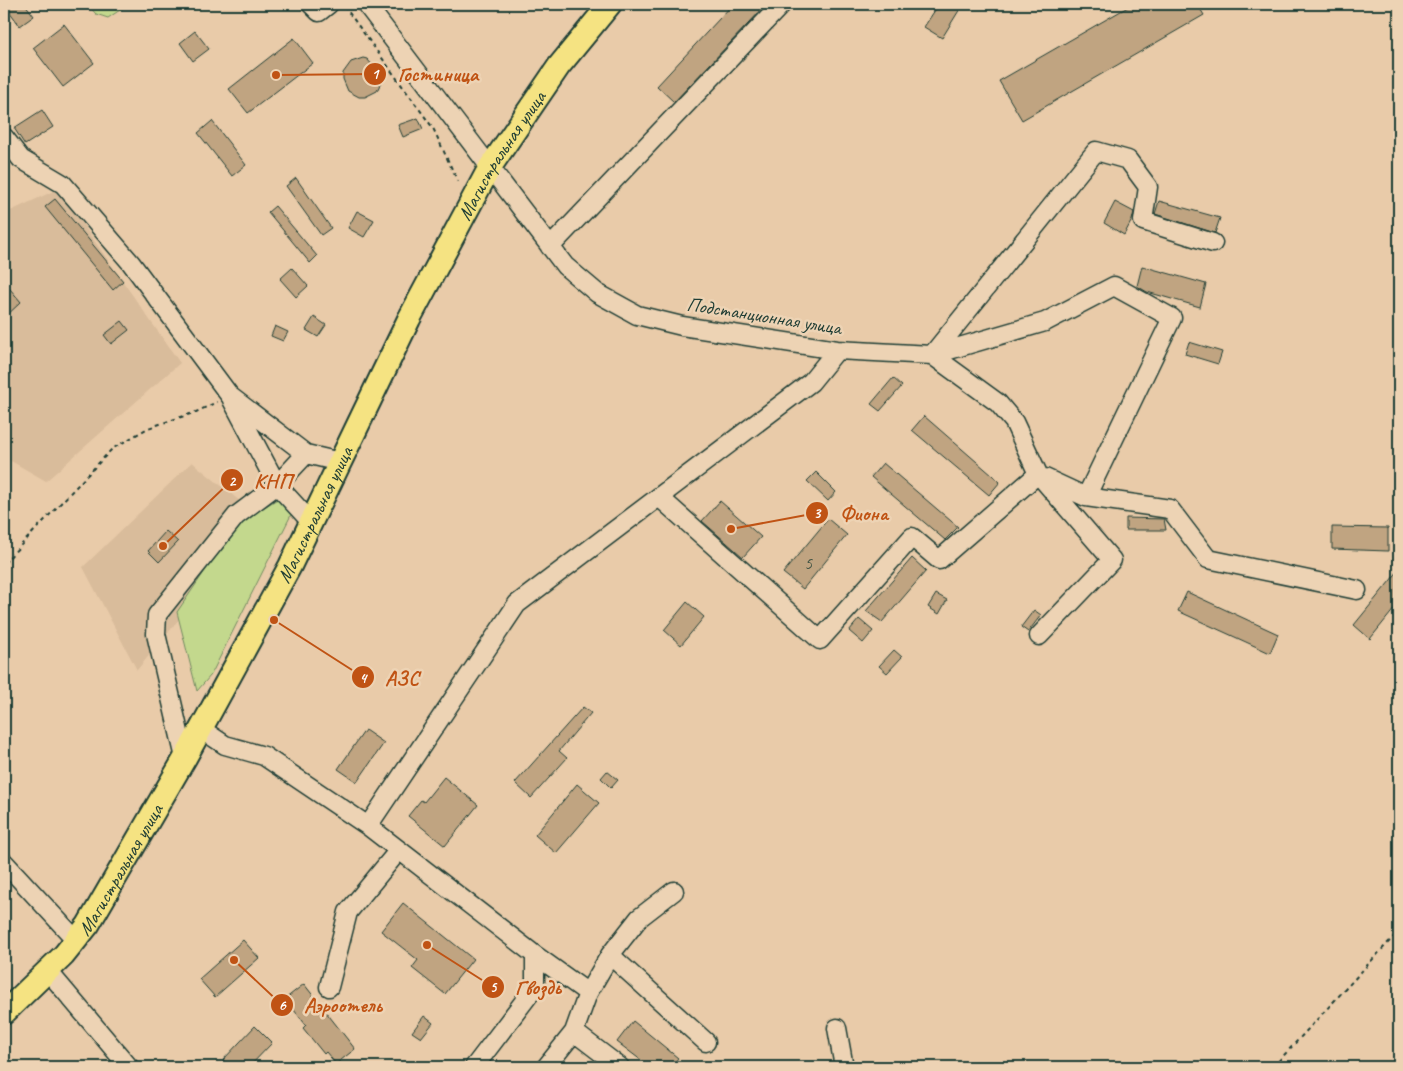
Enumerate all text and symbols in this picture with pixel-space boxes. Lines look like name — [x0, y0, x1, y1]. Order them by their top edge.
callout: Гостиница — [363, 56, 488, 92]
text: Гостиница — [398, 61, 480, 87]
text: 1 — [372, 65, 381, 84]
street label: Магистральная улица — [452, 84, 552, 224]
street label: Подстанционная улица — [685, 291, 845, 341]
street label: Магистральная улица — [271, 441, 359, 587]
callout: КНП — [219, 462, 302, 498]
text: КНП — [254, 468, 296, 494]
text: 2 — [229, 472, 237, 491]
callout: Фиона — [805, 495, 898, 531]
text: Фиона — [840, 500, 890, 526]
text: 3 — [814, 504, 822, 523]
house number: 5 — [804, 552, 813, 574]
callout: АЗС — [350, 659, 429, 695]
text: АЗС — [385, 665, 422, 691]
text: 4 — [360, 669, 369, 688]
street label: Магистральная улица — [72, 798, 169, 941]
callout: Гвоздь — [480, 969, 571, 1005]
text: Гвоздь — [515, 974, 563, 1001]
text: 5 — [490, 978, 498, 997]
callout: Аэроотель — [269, 987, 392, 1023]
text: Аэроотель — [304, 992, 384, 1018]
text: 6 — [278, 996, 286, 1015]

